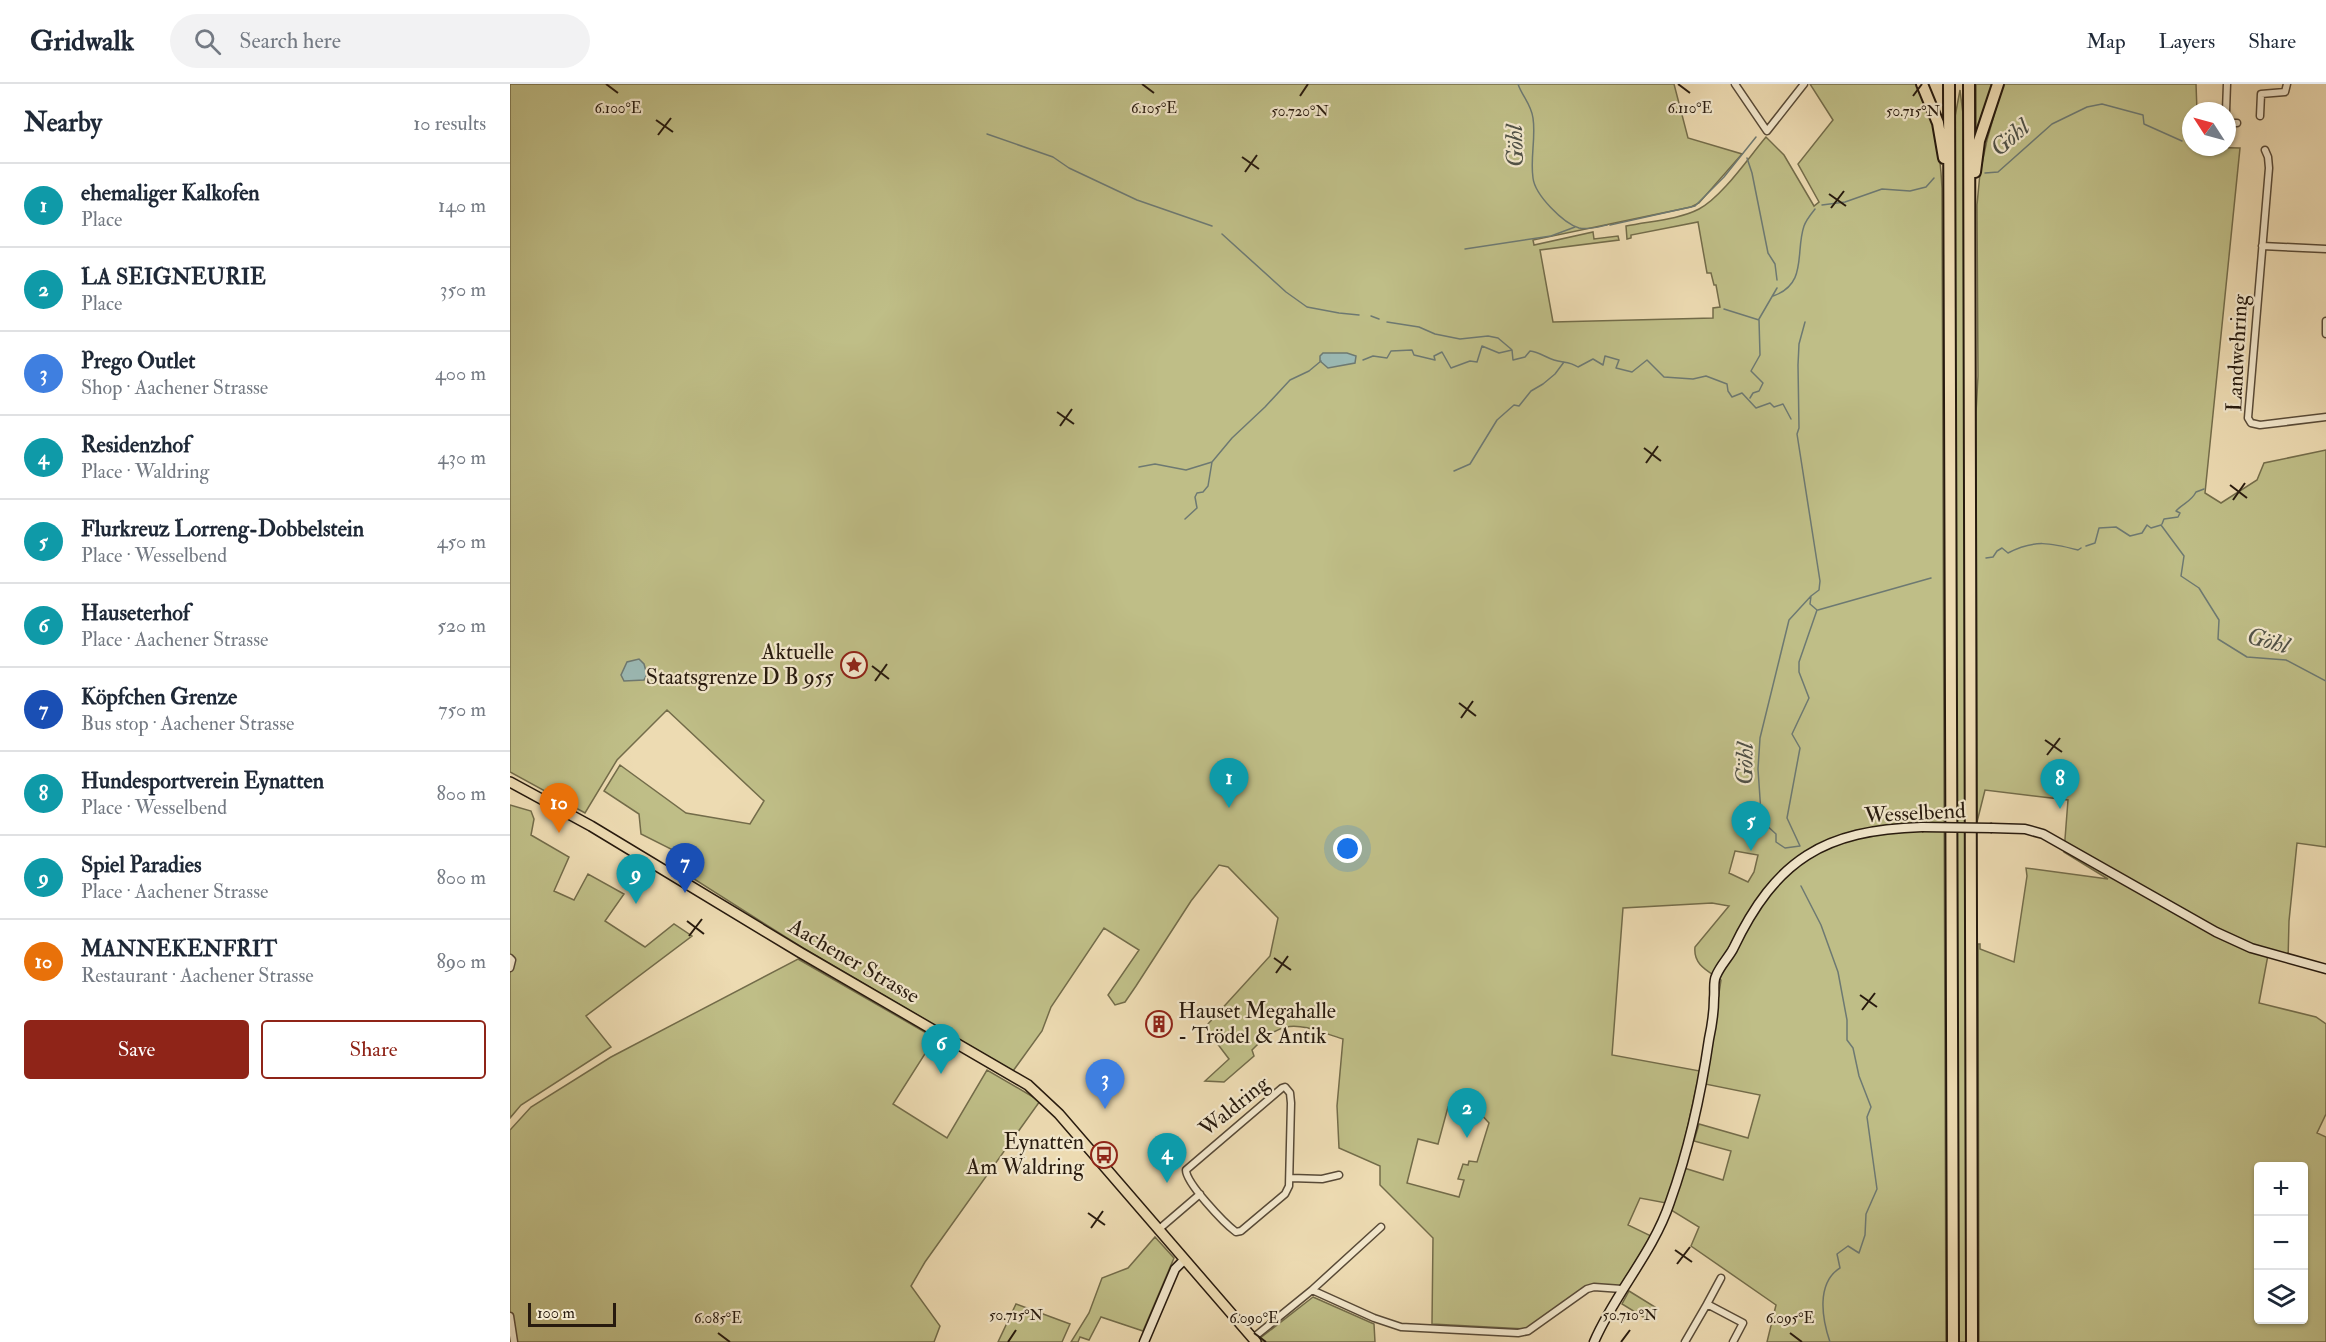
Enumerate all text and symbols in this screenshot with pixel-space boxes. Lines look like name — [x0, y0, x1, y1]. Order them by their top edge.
search box — [170, 14, 590, 68]
text: Gridwalk — [30, 24, 134, 59]
icon: search — [191, 25, 224, 58]
text: Search here — [239, 27, 341, 55]
text: Map — [2086, 28, 2126, 55]
text: Layers — [2159, 28, 2215, 55]
text: Share — [2248, 28, 2296, 55]
text: 6.100°E — [594, 99, 642, 118]
text: 6.105°E — [1131, 99, 1177, 118]
text: 6.110°E — [1668, 99, 1713, 118]
text: 50.720°N — [1271, 102, 1329, 121]
text: 50.715°N — [1886, 102, 1941, 121]
north arrow — [2182, 102, 2236, 156]
text: Nearby — [24, 107, 102, 139]
text: 10 results — [413, 111, 486, 136]
water label: Göhl — [1984, 111, 2038, 164]
water label: Göhl — [1499, 122, 1531, 168]
text: ehemaliger Kalkofen — [81, 179, 260, 207]
text: 1 — [40, 193, 47, 218]
text: 140 m — [438, 193, 486, 218]
text: Place — [81, 207, 122, 232]
text: LA SEIGNEURIE — [81, 263, 266, 291]
text: 2 — [38, 277, 49, 302]
text: 350 m — [440, 277, 486, 302]
text: Place — [81, 291, 122, 316]
street label: Landwehring — [2220, 292, 2254, 412]
text: Prego Outlet — [81, 347, 195, 375]
text: 3 — [40, 361, 47, 386]
text: 400 m — [435, 361, 486, 386]
text: Shop · Aachener Strasse — [81, 375, 268, 400]
text: Residenzhof — [81, 431, 190, 459]
text: 4 — [38, 445, 49, 470]
text: 430 m — [438, 445, 486, 470]
text: Place · Waldring — [81, 459, 209, 484]
text: Flurkreuz Lorreng-Dobbelstein — [81, 515, 364, 543]
text: 5 — [39, 529, 48, 554]
text: 450 m — [437, 529, 486, 554]
text: Place · Wesselbend — [81, 543, 227, 568]
text: Hauseterhof — [81, 599, 190, 627]
text: 6 — [38, 613, 49, 638]
text: 520 m — [437, 613, 486, 638]
water label: Göhl — [2243, 621, 2295, 662]
text: Place · Aachener Strasse — [81, 627, 268, 652]
place label: Aktuelle Staatsgrenze D B 955 — [646, 638, 834, 691]
place icon: Aktuelle Staatsgrenze D B 955 — [839, 650, 869, 680]
text: Köpfchen Grenze — [81, 683, 237, 711]
text: 7 — [39, 697, 48, 722]
text: 750 m — [438, 697, 486, 722]
text: Bus stop · Aachener Strasse — [81, 711, 294, 736]
water label: Göhl — [1729, 740, 1761, 785]
pin: 1 — [1210, 758, 1248, 808]
pin: 8 — [2040, 760, 2080, 809]
text: Hundesportverein Eynatten — [81, 767, 324, 795]
text: 8 — [39, 781, 48, 806]
text: 800 m — [436, 781, 486, 806]
pin: 10 — [539, 784, 578, 833]
text: Place · Wesselbend — [81, 795, 227, 820]
street label: Wesselbend — [1863, 796, 1967, 830]
pin: 5 — [1732, 802, 1770, 851]
your location — [1333, 834, 1362, 863]
pin: 7 — [666, 844, 705, 893]
text: Spiel Paradies — [81, 851, 201, 879]
pin: 9 — [616, 854, 656, 904]
text: 9 — [38, 865, 49, 890]
text: 800 m — [436, 865, 486, 890]
text: Place · Aachener Strasse — [81, 879, 268, 904]
street label: Aachener Strasse — [783, 912, 925, 1010]
text: MANNEKENFRIT — [81, 935, 277, 963]
text: 10 — [35, 949, 52, 974]
text: 890 m — [436, 949, 486, 974]
text: Restaurant · Aachener Strasse — [81, 963, 314, 988]
place label: Hauset Megahalle - Trödel & Antik — [1178, 997, 1336, 1050]
building icon: Hauset Megahalle - Trödel & Antik — [1144, 1009, 1174, 1039]
button: Save — [24, 1020, 249, 1079]
button: Share — [261, 1020, 486, 1079]
pin: 6 — [922, 1024, 960, 1074]
pin: 3 — [1086, 1060, 1124, 1109]
street label: Waldring — [1193, 1069, 1276, 1143]
pin: 2 — [1448, 1088, 1486, 1138]
place label: Eynatten Am Waldring — [965, 1128, 1085, 1181]
pin: 4 — [1148, 1134, 1186, 1183]
bus stop icon: Eynatten Am Waldring — [1089, 1140, 1119, 1170]
map controls — [2254, 1162, 2308, 1324]
button: + — [2254, 1162, 2308, 1216]
button: − — [2254, 1216, 2308, 1270]
button: layers — [2254, 1270, 2308, 1324]
scale bar — [528, 1300, 616, 1328]
text: 100 m — [537, 1303, 575, 1323]
text: 50.715°N — [989, 1306, 1044, 1325]
text: 50.710°N — [1602, 1306, 1658, 1325]
text: 6.085°E — [694, 1309, 742, 1328]
text: 6.090°E — [1229, 1309, 1279, 1328]
text: 6.095°E — [1766, 1309, 1814, 1328]

